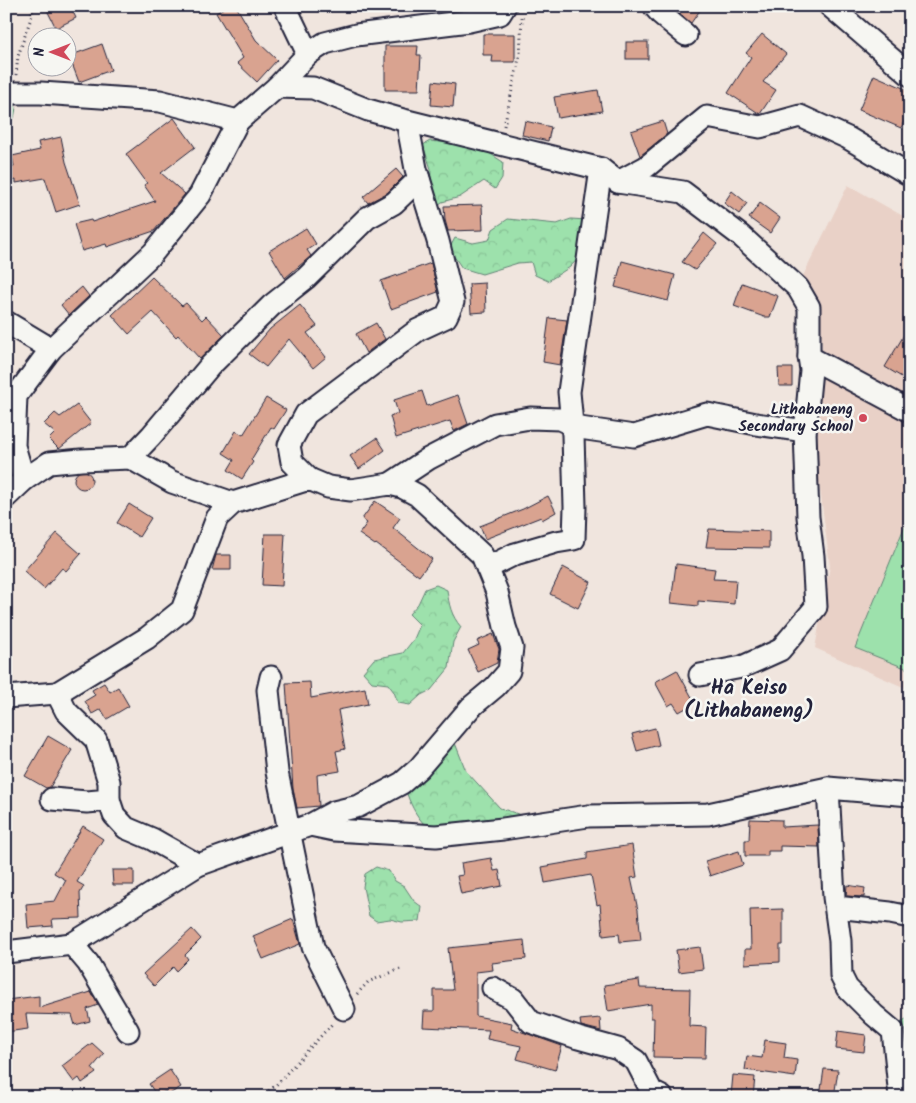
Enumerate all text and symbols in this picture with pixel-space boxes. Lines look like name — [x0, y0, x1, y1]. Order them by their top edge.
north arrow — [28, 28, 78, 78]
text: N — [29, 47, 51, 56]
place label: Lithabaneng Secondary School — [738, 398, 853, 439]
marker: Lithabaneng Secondary School — [857, 412, 869, 424]
district label: Ha Keiso (Lithabaneng) — [684, 673, 814, 728]

